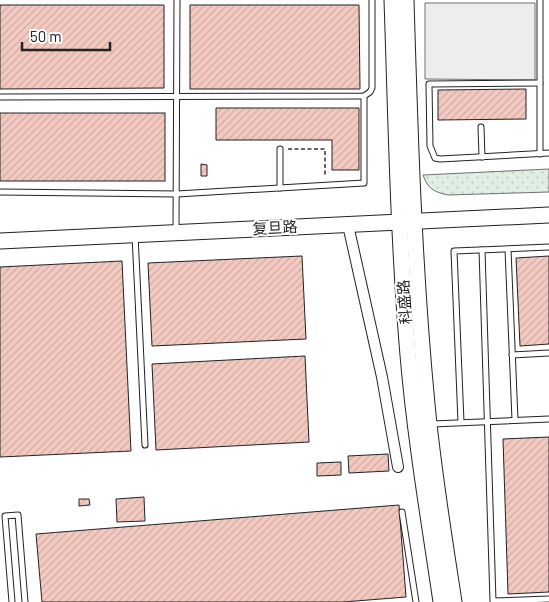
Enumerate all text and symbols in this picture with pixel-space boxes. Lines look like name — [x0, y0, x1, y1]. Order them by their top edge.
scale bar — [22, 20, 110, 52]
text: 50 m — [30, 27, 62, 45]
street label: 复旦路 — [252, 217, 298, 237]
street label: 科盛路 — [393, 279, 415, 325]

